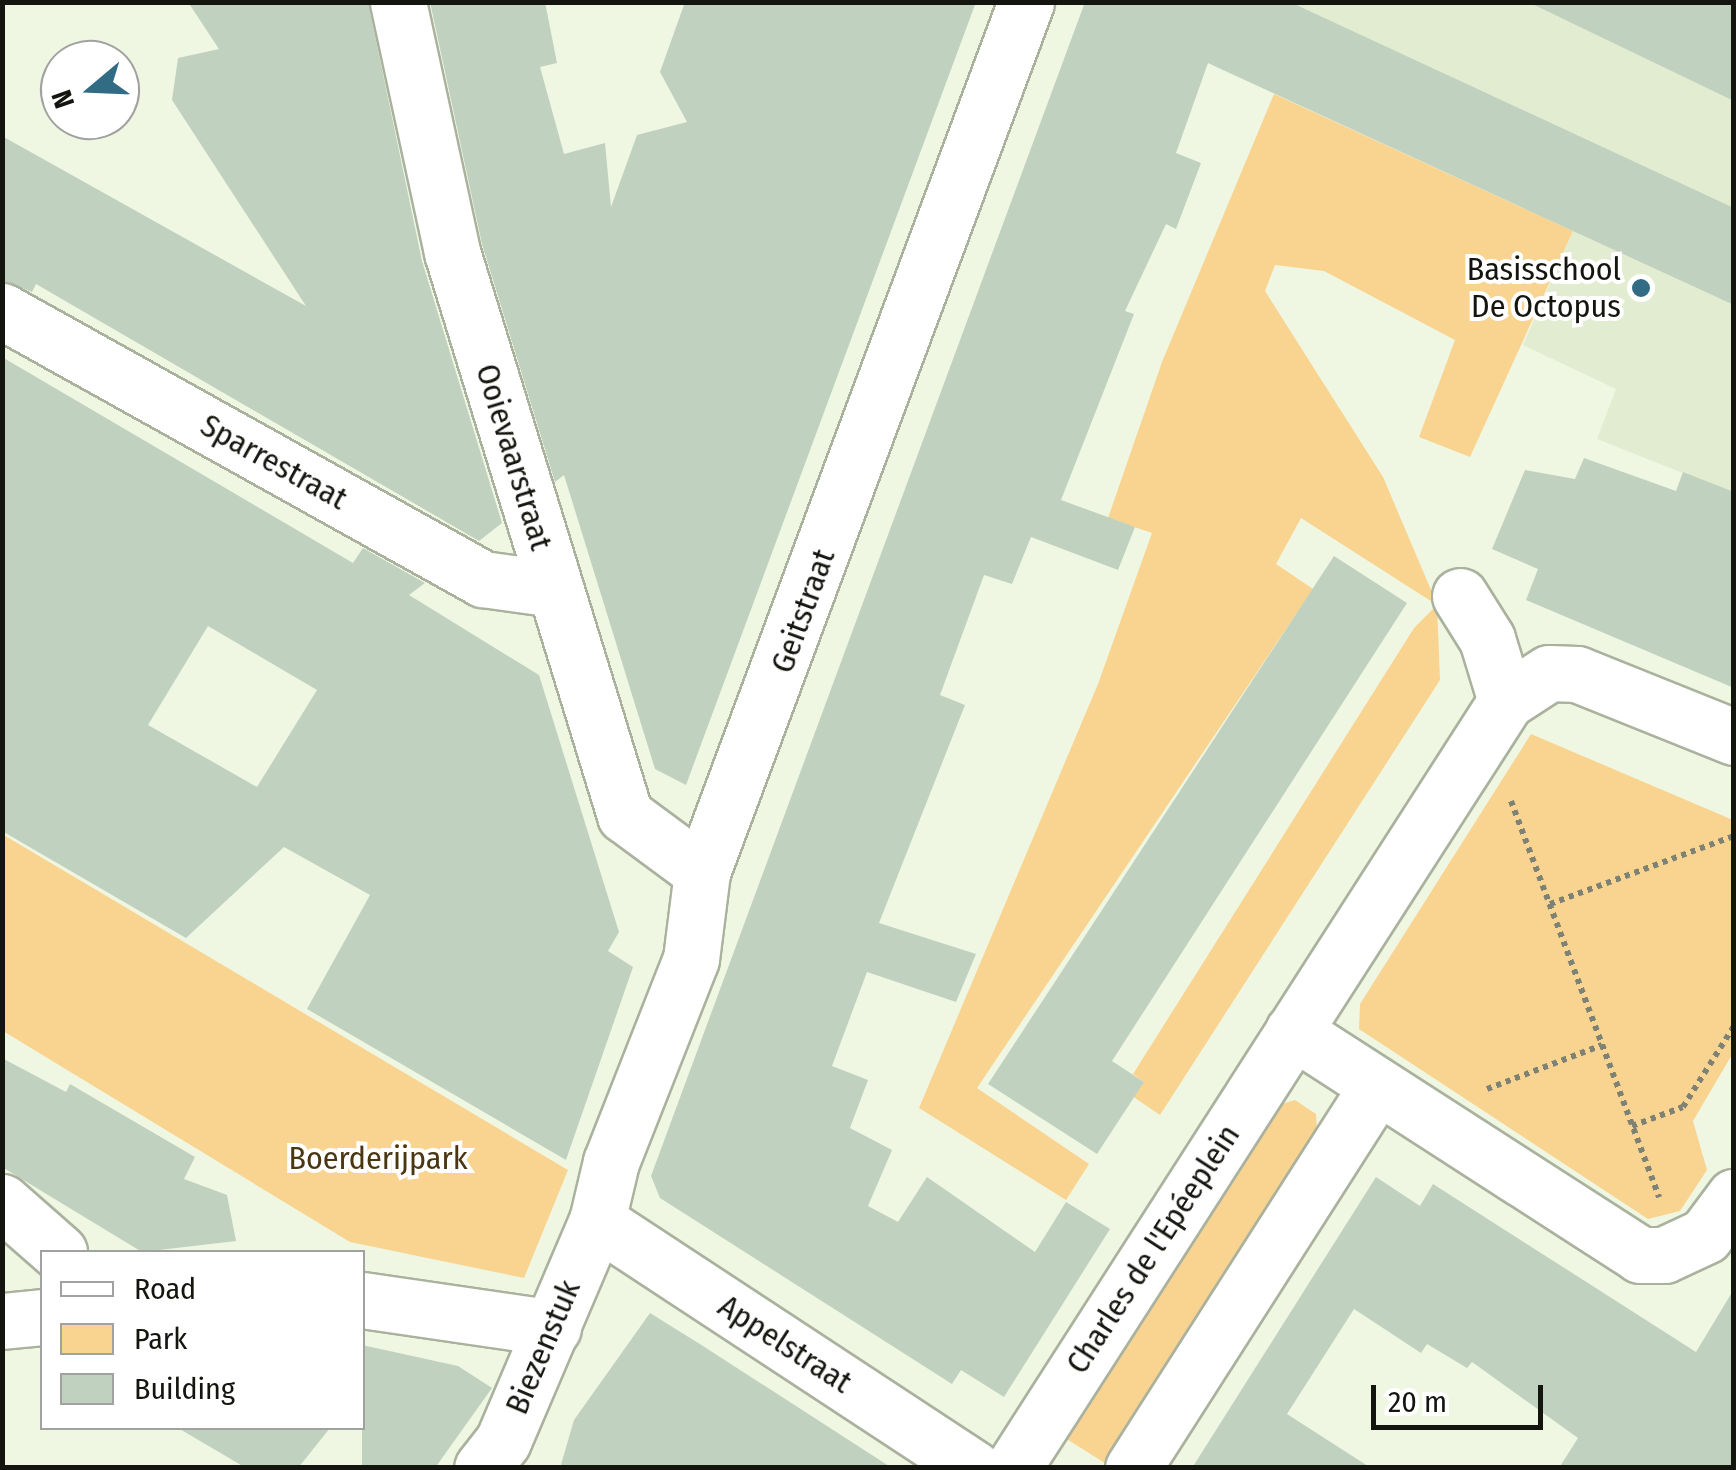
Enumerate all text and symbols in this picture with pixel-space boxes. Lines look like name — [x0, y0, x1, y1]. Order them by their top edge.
north arrow — [40, 40, 140, 140]
text: N — [45, 86, 81, 113]
place label: Basisschool De Octopus — [1467, 251, 1621, 326]
marker: Basisschool De Octopus — [1630, 277, 1652, 299]
street label: Ooievaarstraat — [468, 359, 560, 555]
street label: Sparrestraat — [194, 406, 354, 518]
street label: Geitstraat — [763, 544, 843, 678]
street label: Charles de l'Epéeplein — [1058, 1117, 1248, 1381]
park label: Boerderijpark — [288, 1139, 468, 1177]
legend — [40, 1250, 365, 1430]
text: Road — [134, 1271, 196, 1307]
street label: Biezenstuk — [498, 1274, 588, 1420]
street label: Appelstraat — [711, 1287, 859, 1401]
text: Park — [134, 1321, 187, 1357]
scale bar — [1376, 1365, 1548, 1427]
text: Building — [134, 1371, 235, 1407]
text: 20 m — [1388, 1384, 1447, 1420]

